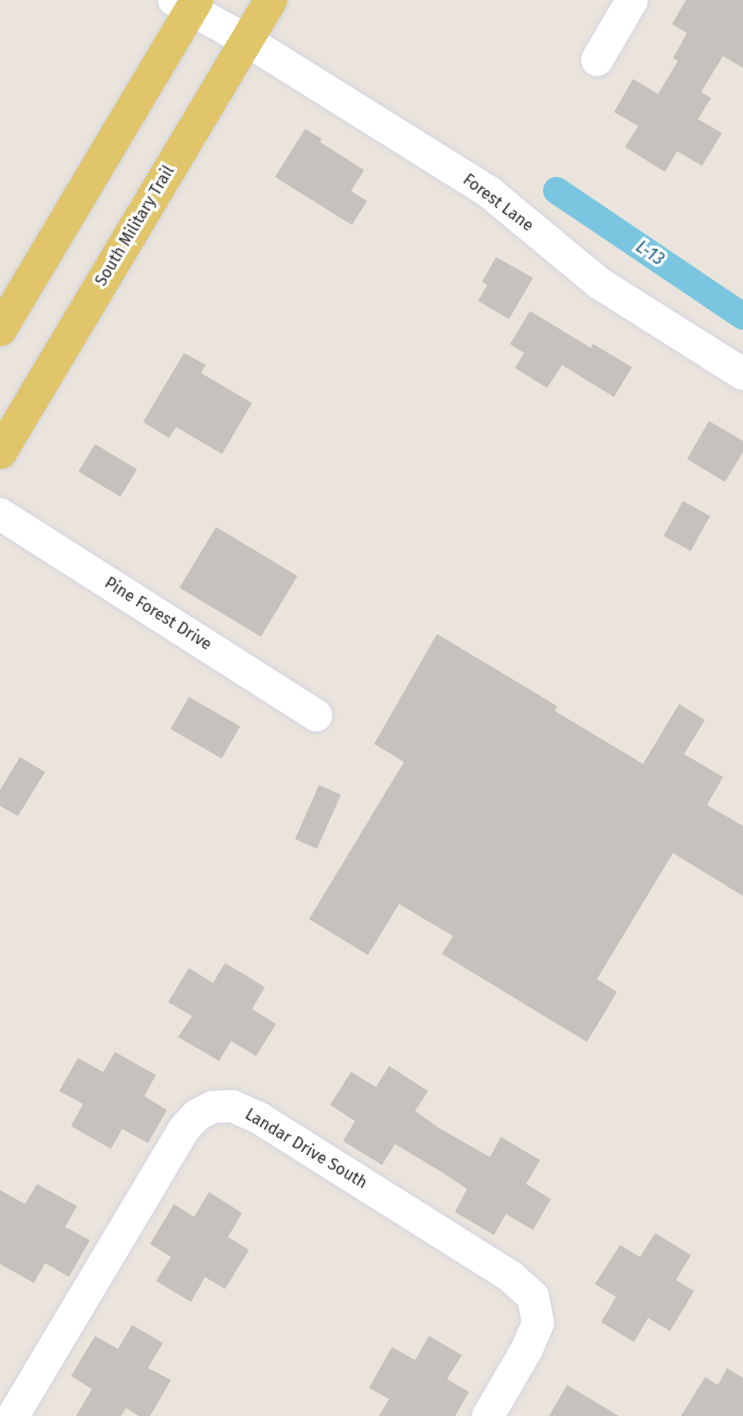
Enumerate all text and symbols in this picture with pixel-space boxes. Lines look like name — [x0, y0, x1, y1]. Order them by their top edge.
street label: South Military Trail — [92, 162, 178, 290]
street label: Forest Lane — [459, 170, 537, 236]
water label: L-13 — [632, 236, 668, 270]
street label: Pine Forest Drive — [101, 573, 215, 655]
street label: Landar Drive South — [242, 1105, 370, 1193]

